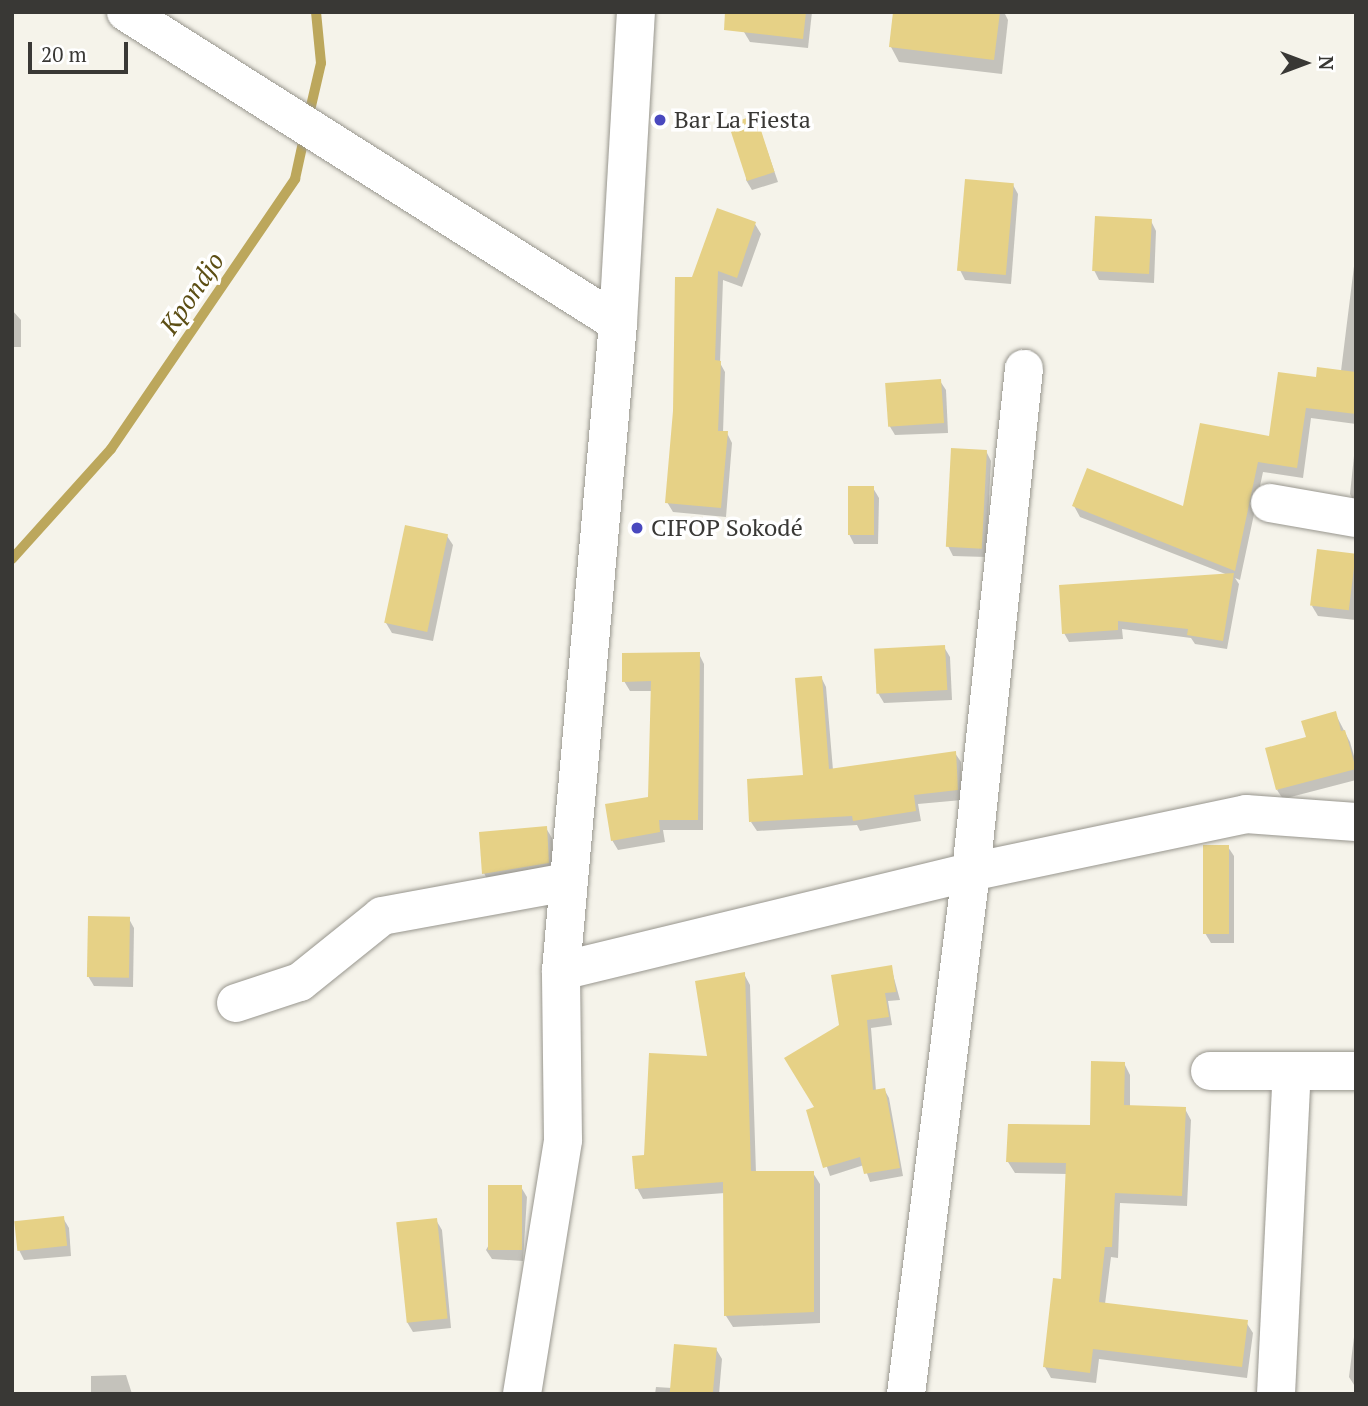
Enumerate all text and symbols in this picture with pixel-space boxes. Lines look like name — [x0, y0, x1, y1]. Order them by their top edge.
scale bar — [32, 28, 131, 72]
north arrow — [1270, 28, 1340, 98]
text: 20 m — [41, 40, 87, 68]
text: N — [1314, 56, 1339, 70]
place label: Bar La Fiesta — [674, 106, 811, 134]
marker: Bar La Fiesta — [652, 112, 668, 128]
water label: Kpondjo — [153, 246, 231, 340]
place label: CIFOP Sokodé — [651, 514, 803, 542]
marker: CIFOP Sokodé — [629, 520, 645, 536]

